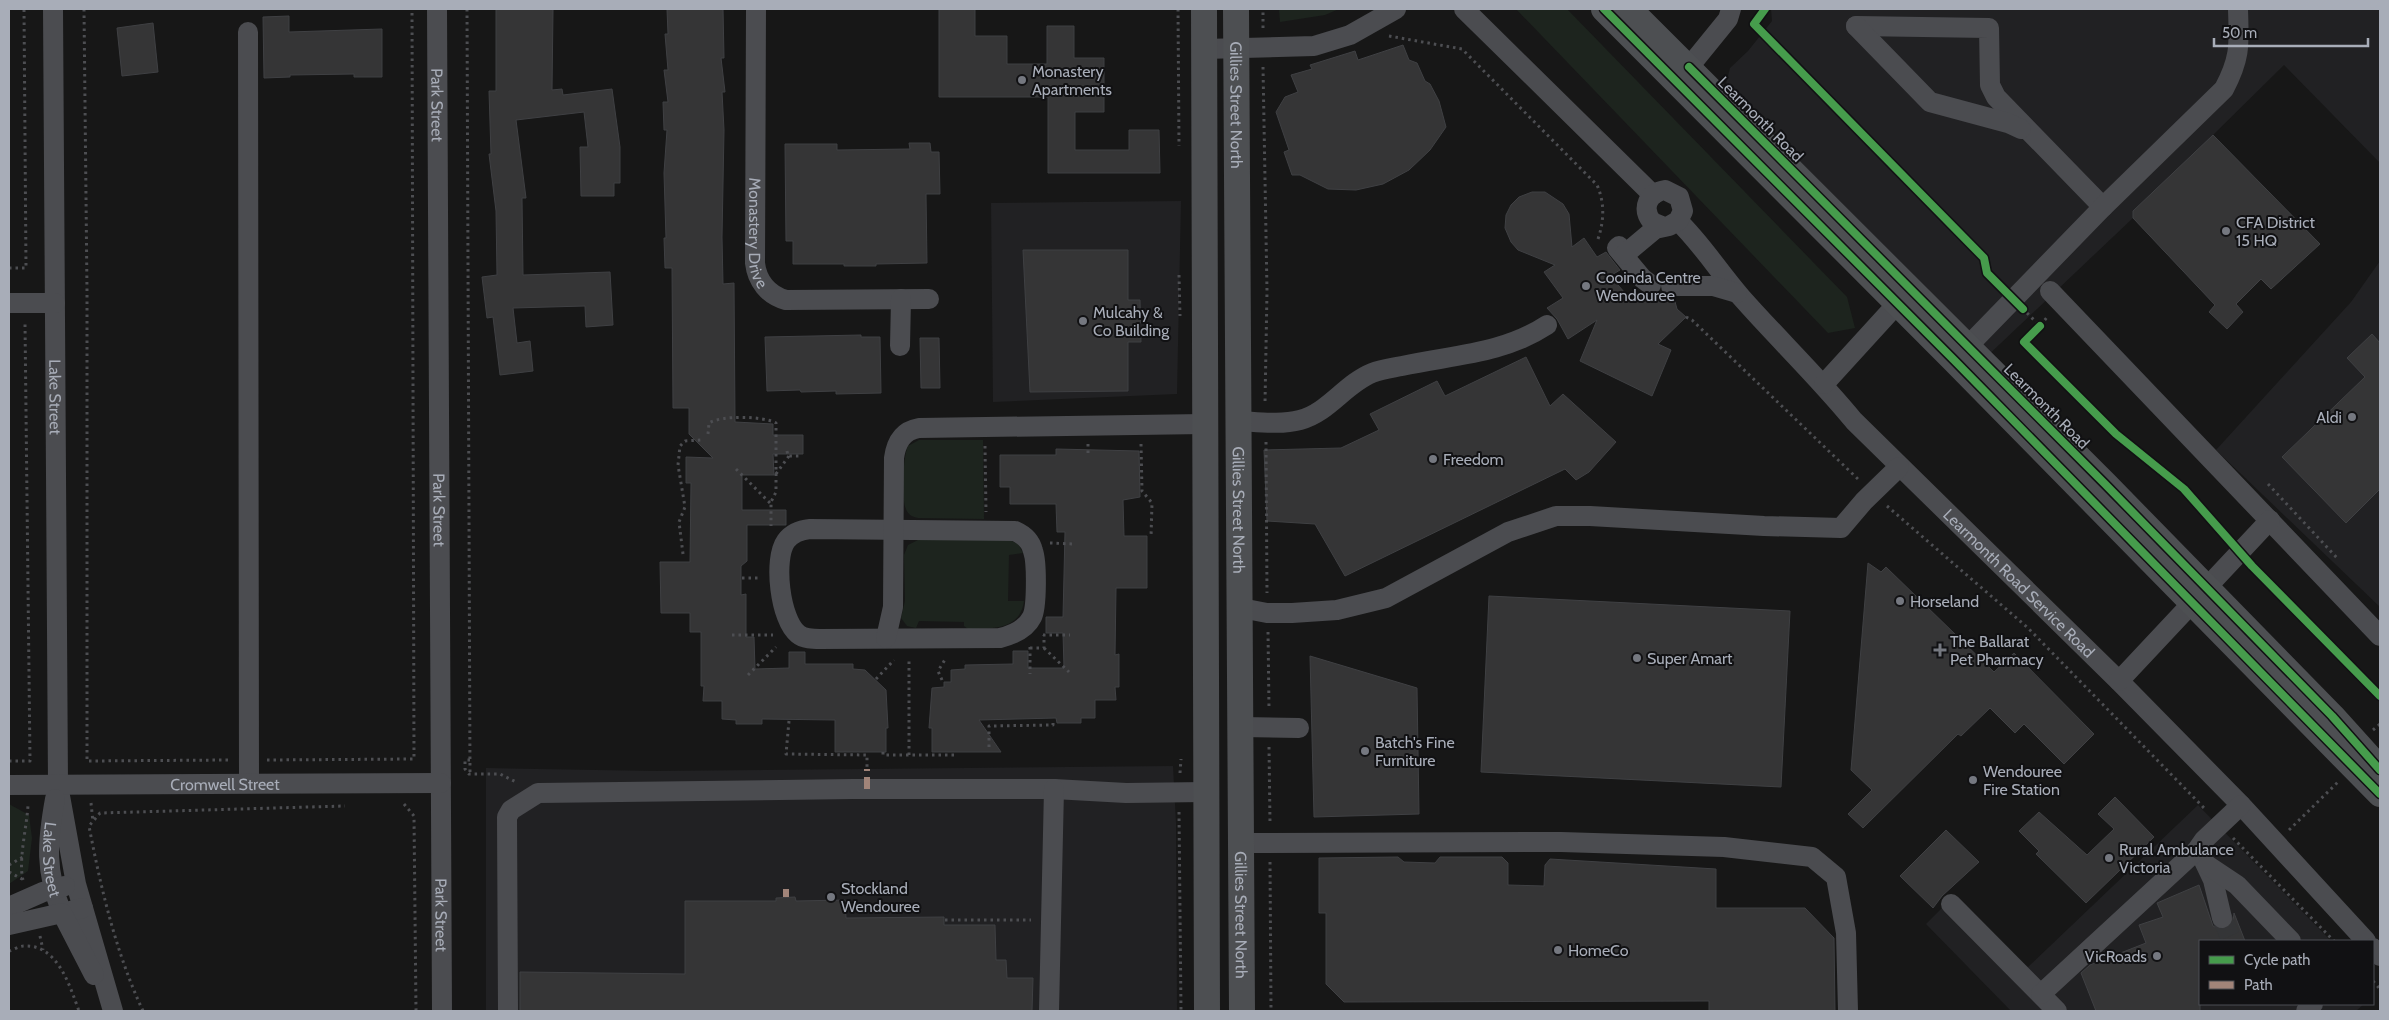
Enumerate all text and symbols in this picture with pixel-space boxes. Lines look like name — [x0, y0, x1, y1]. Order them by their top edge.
scale bar — [2214, 15, 2368, 47]
text: 50 m — [2222, 24, 2257, 42]
street label: Gillies Street North — [1226, 41, 1246, 169]
place label: Monastery Apartments — [1032, 62, 1112, 99]
street label: Park Street — [427, 68, 447, 142]
street label: Learmonth Road — [1714, 73, 1807, 166]
marker: Monastery Apartments — [1016, 74, 1028, 86]
street label: Monastery Drive — [745, 177, 772, 292]
place label: CFA District 15 HQ — [2236, 213, 2315, 250]
marker: CFA District 15 HQ — [2220, 225, 2232, 237]
place label: Cooinda Centre Wendouree — [1596, 268, 1701, 305]
marker: Cooinda Centre Wendouree — [1580, 280, 1592, 292]
place label: Mulcahy & Co Building — [1093, 303, 1170, 340]
marker: Mulcahy & Co Building — [1077, 315, 1089, 327]
street label: Lake Street — [45, 359, 65, 435]
street label: Learmonth Road — [2000, 360, 2093, 453]
place label: Aldi — [2316, 408, 2342, 427]
marker: Aldi — [2346, 411, 2358, 423]
street label: Gillies Street North — [1229, 446, 1248, 574]
place label: Freedom — [1443, 450, 1504, 469]
marker: Freedom — [1427, 453, 1439, 465]
street label: Park Street — [429, 473, 449, 547]
street label: Learmonth Road Service Road — [1939, 505, 2098, 662]
place label: Horseland — [1910, 592, 1979, 611]
marker: Horseland — [1894, 595, 1906, 607]
place label: The Ballarat Pet Pharmacy — [1950, 632, 2044, 669]
marker: The Ballarat Pet Pharmacy — [1934, 644, 1946, 656]
place label: Super Amart — [1647, 649, 1733, 668]
marker: Super Amart — [1631, 652, 1643, 664]
place label: Batch's Fine Furniture — [1375, 733, 1455, 770]
marker: Batch's Fine Furniture — [1359, 745, 1371, 757]
place label: Wendouree Fire Station — [1983, 762, 2062, 799]
marker: Wendouree Fire Station — [1967, 774, 1979, 786]
street label: Cromwell Street — [170, 775, 280, 794]
street label: Lake Street — [39, 821, 65, 900]
place label: Rural Ambulance Victoria — [2119, 840, 2234, 877]
street label: Gillies Street North — [1231, 851, 1251, 979]
marker: Rural Ambulance Victoria — [2103, 852, 2115, 864]
street label: Park Street — [431, 878, 451, 952]
place label: Stockland Wendouree — [841, 879, 920, 916]
marker: Stockland Wendouree — [825, 891, 837, 903]
legend — [2199, 940, 2374, 1005]
place label: HomeCo — [1568, 941, 1629, 960]
marker: HomeCo — [1552, 944, 1564, 956]
place label: VicRoads — [2085, 947, 2147, 966]
marker: VicRoads — [2151, 950, 2163, 962]
text: Cycle path — [2244, 951, 2310, 969]
text: Path — [2244, 976, 2273, 994]

